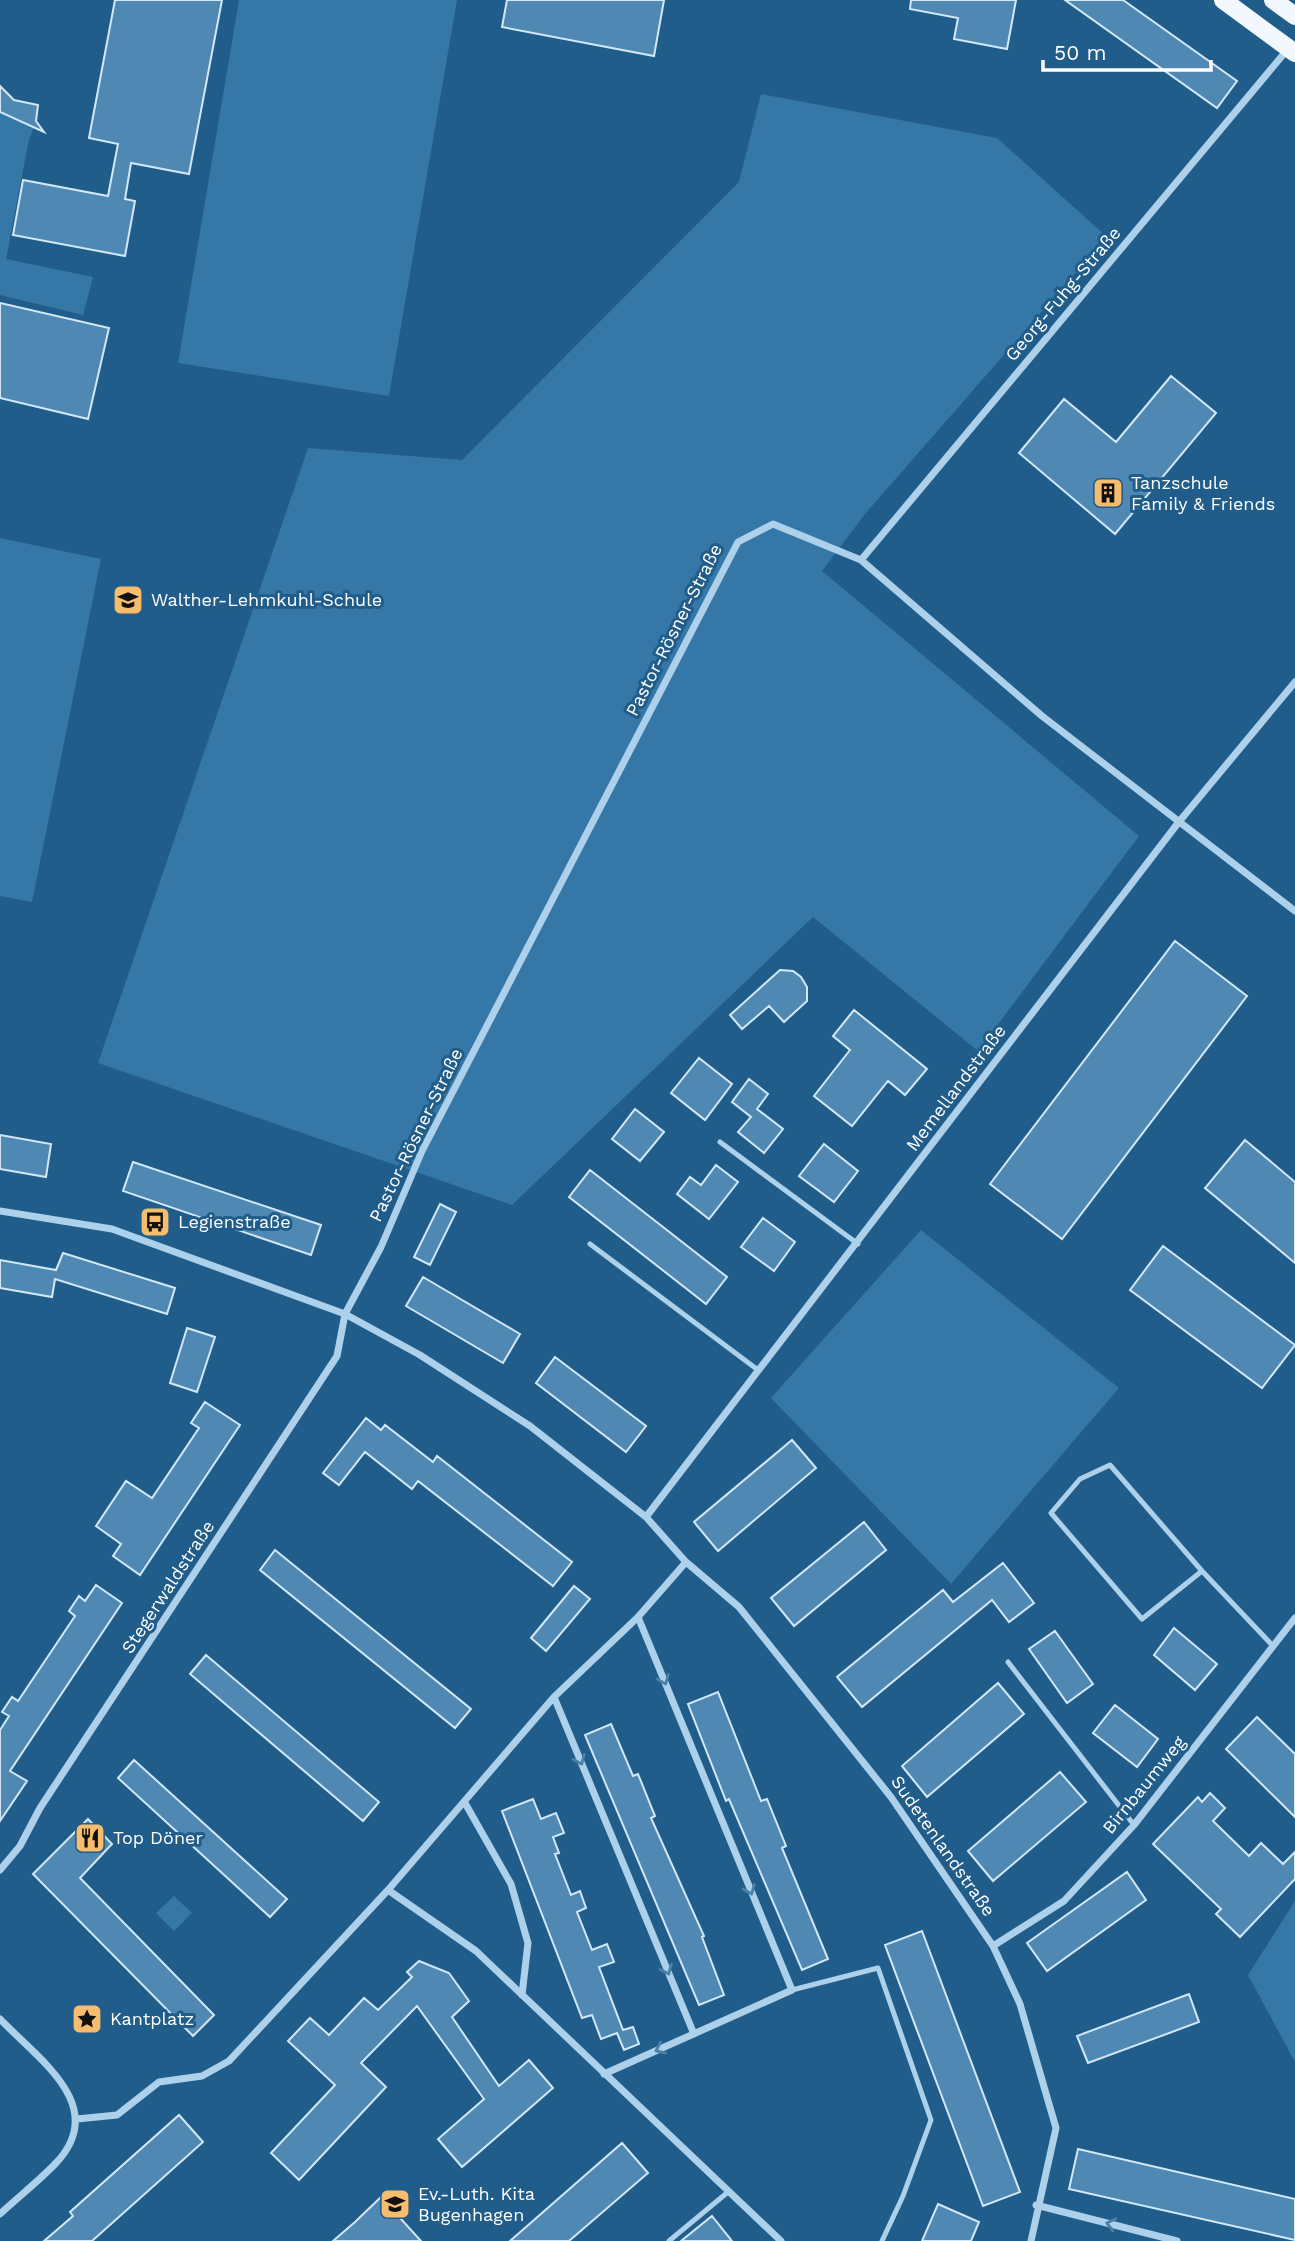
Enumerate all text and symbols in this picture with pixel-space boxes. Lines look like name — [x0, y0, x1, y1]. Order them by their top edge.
scale bar — [1043, 28, 1211, 72]
text: 50 m — [1054, 40, 1106, 65]
street label: Georg-Fuhg-Straße — [1000, 222, 1125, 365]
place label: Tanzschule Family & Friends — [1131, 472, 1275, 514]
building icon: Tanzschule Family & Friends — [1091, 476, 1125, 510]
street label: Pastor-Rösner-Straße — [621, 540, 726, 719]
school or university icon: Walther-Lehmkuhl-Schule — [111, 583, 145, 617]
place label: Walther-Lehmkuhl-Schule — [151, 589, 382, 610]
street label: Memellandstraße — [901, 1020, 1010, 1155]
street label: Pastor-Rösner-Straße — [364, 1045, 467, 1225]
bus stop icon: Legienstraße — [138, 1205, 172, 1239]
place label: Legienstraße — [178, 1211, 291, 1232]
street label: Stegerwaldstraße — [117, 1516, 218, 1657]
one-way arrow — [655, 1673, 669, 1685]
street label: Birnbaumweg — [1098, 1731, 1190, 1838]
one-way arrow — [572, 1753, 586, 1766]
street label: Sudetenlandstraße — [887, 1771, 1000, 1920]
restaurant icon: Top Döner — [73, 1821, 107, 1855]
place label: Top Döner — [113, 1827, 203, 1848]
one-way arrow — [742, 1883, 756, 1895]
one-way arrow — [659, 1964, 673, 1976]
place icon: Kantplatz — [70, 2002, 104, 2036]
place label: Kantplatz — [110, 2008, 194, 2029]
one-way arrow — [655, 2041, 668, 2055]
place label: Ev.-Luth. Kita Bugenhagen — [418, 2183, 535, 2225]
school or university icon: Ev.-Luth. Kita Bugenhagen — [378, 2187, 412, 2221]
one-way arrow — [1105, 2218, 1117, 2232]

